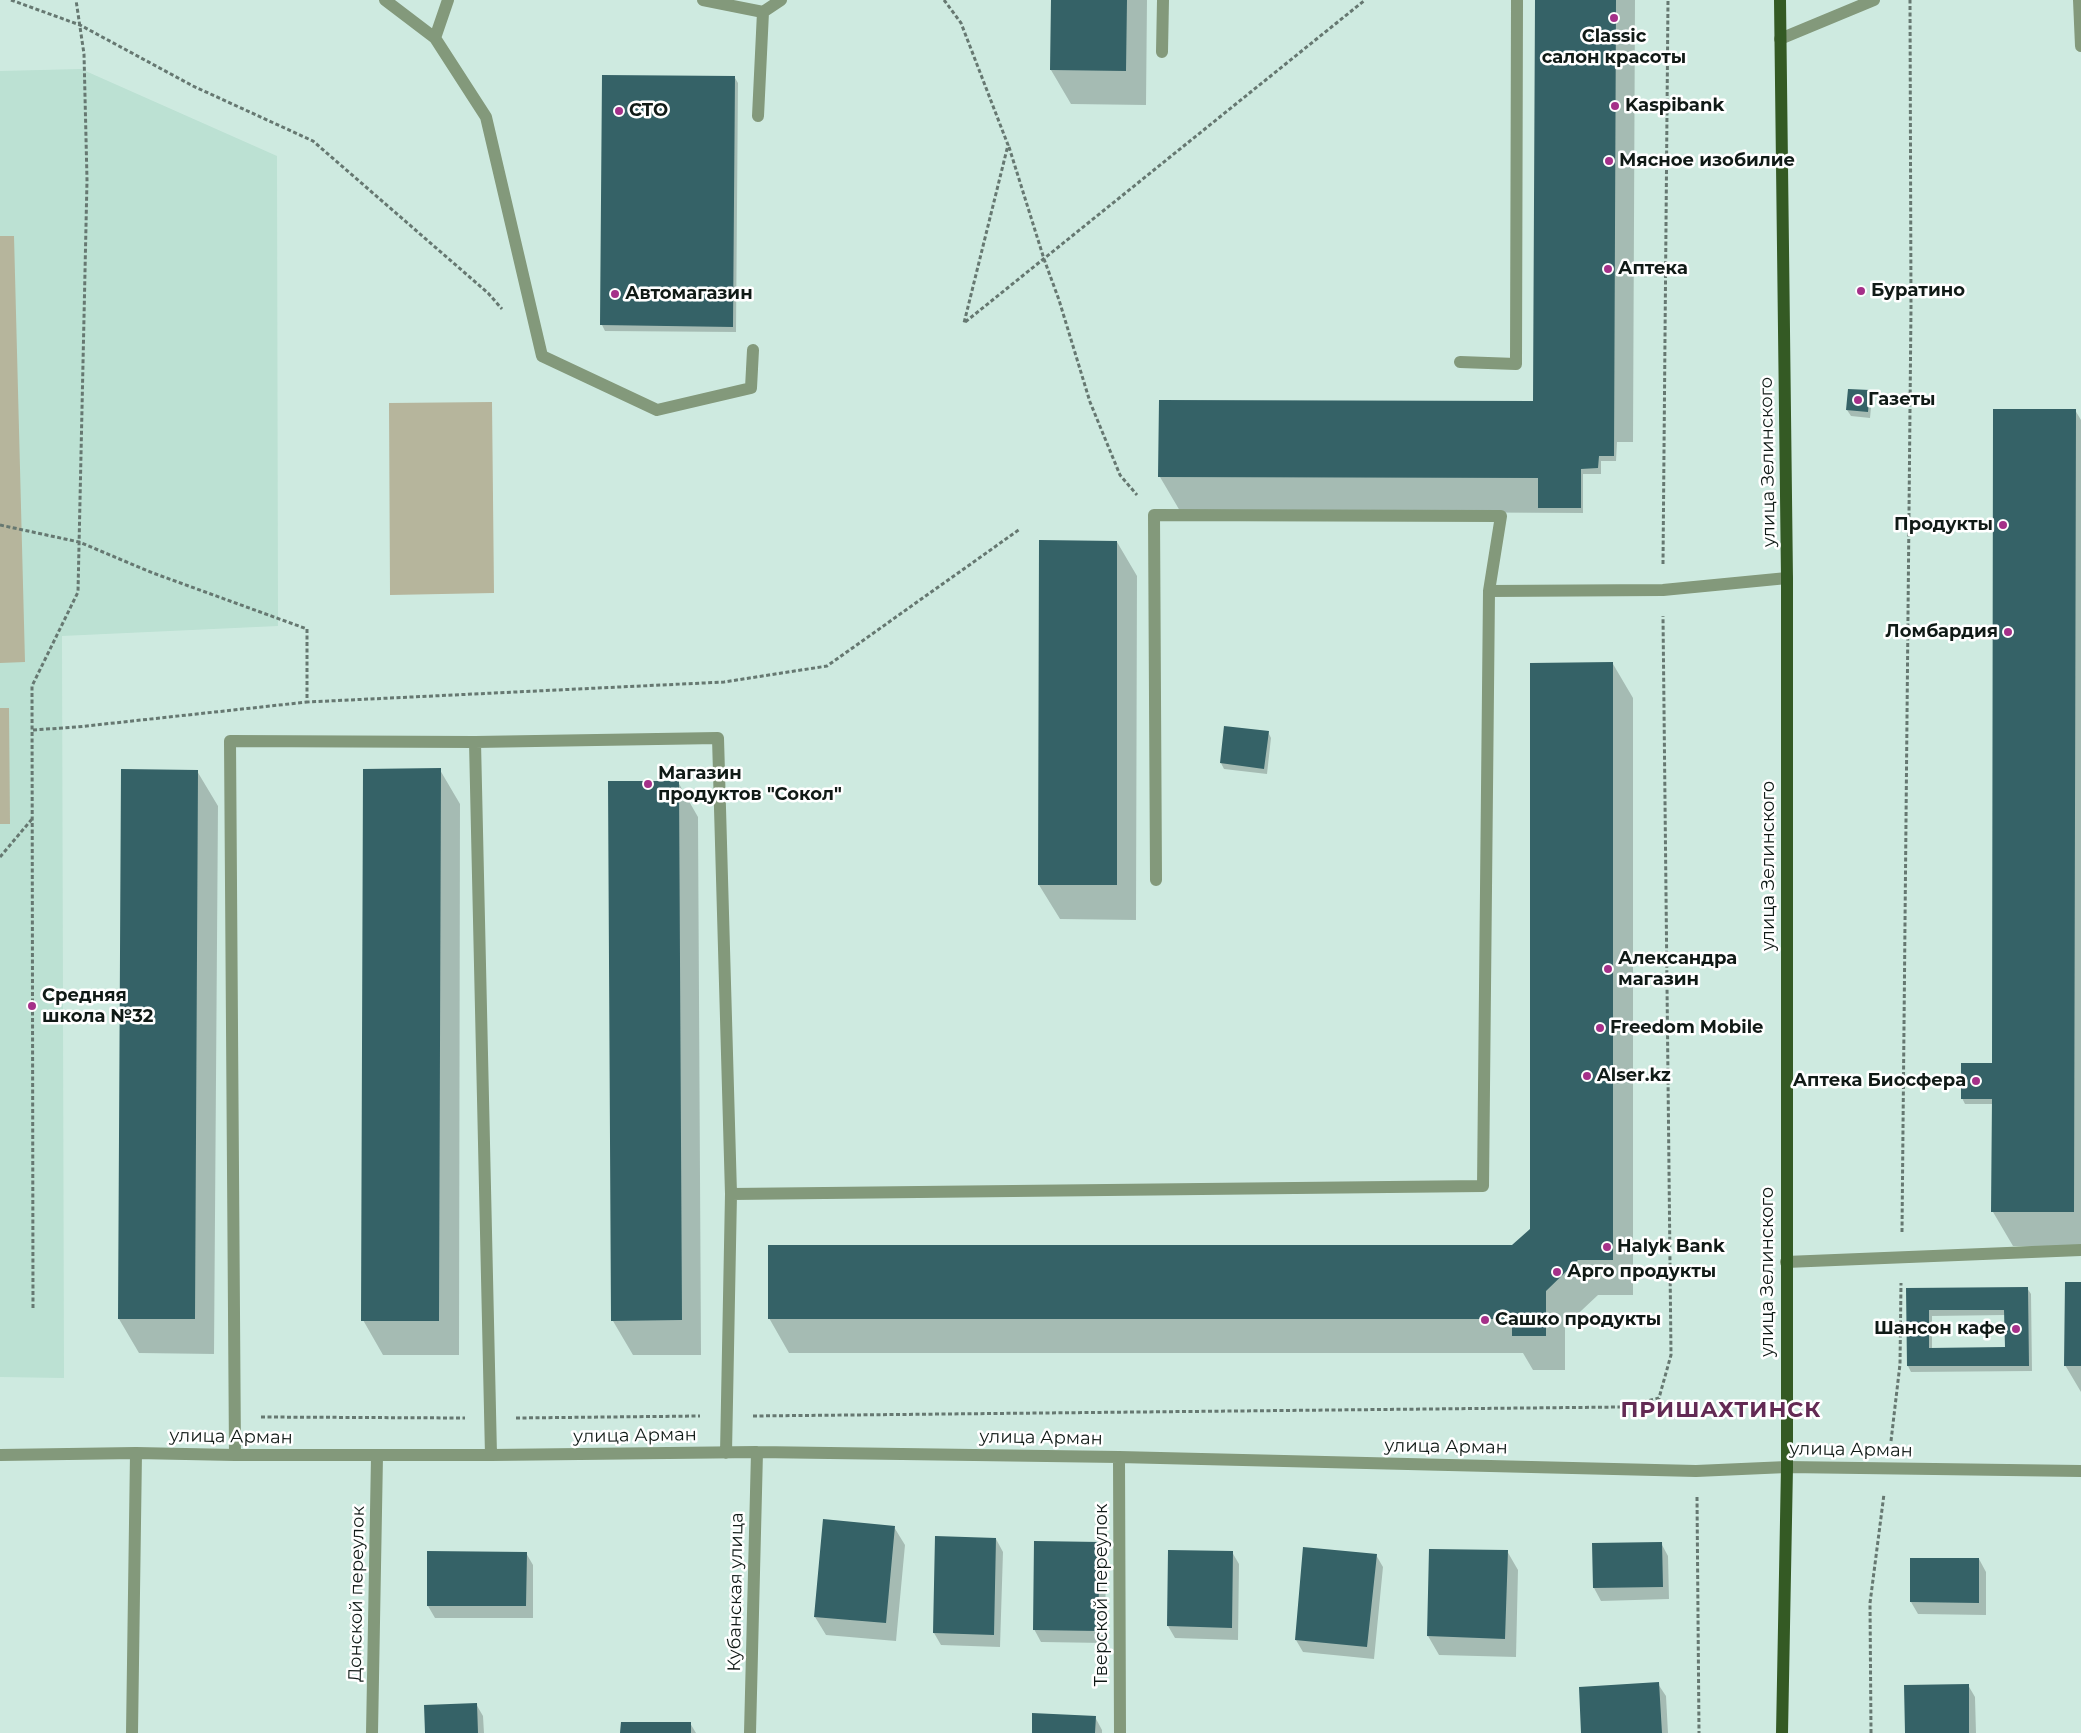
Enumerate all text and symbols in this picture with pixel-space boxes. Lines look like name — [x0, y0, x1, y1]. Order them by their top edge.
marker: Classic салон красоты — [1608, 12, 1620, 24]
place label: Classic салон красоты — [1542, 26, 1686, 68]
place label: Kaspibank — [1625, 95, 1724, 117]
place label: СТО — [629, 100, 668, 122]
marker: Kaspibank — [1609, 100, 1621, 112]
marker: СТО — [613, 105, 625, 117]
place label: Мясное изобилие — [1619, 150, 1795, 172]
marker: Мясное изобилие — [1603, 155, 1615, 167]
place label: Аптека — [1618, 258, 1688, 280]
marker: Аптека — [1602, 263, 1614, 275]
place label: Буратино — [1871, 280, 1965, 302]
place label: Автомагазин — [625, 283, 753, 305]
marker: Буратино — [1855, 285, 1867, 297]
marker: Автомагазин — [609, 288, 621, 300]
street label: улица Зелинского — [1756, 377, 1780, 547]
place label: Газеты — [1868, 389, 1936, 411]
marker: Газеты — [1852, 394, 1864, 406]
place label: Продукты — [1894, 514, 1993, 536]
marker: Продукты — [1997, 519, 2009, 531]
place label: Ломбардия — [1885, 621, 1998, 643]
marker: Ломбардия — [2002, 626, 2014, 638]
place label: Магазин продуктов "Сокол" — [658, 763, 842, 806]
marker: Магазин продуктов "Сокол" — [642, 778, 654, 790]
street label: улица Зелинского — [1758, 781, 1780, 951]
place label: Александра магазин — [1618, 948, 1737, 991]
marker: Александра магазин — [1602, 963, 1614, 975]
place label: Средняя школа №32 — [42, 985, 153, 1028]
marker: Средняя школа №32 — [26, 1000, 38, 1012]
place label: Freedom Mobile — [1610, 1017, 1763, 1039]
marker: Freedom Mobile — [1594, 1022, 1606, 1034]
place label: Alser.kz — [1597, 1065, 1671, 1087]
marker: Alser.kz — [1581, 1070, 1593, 1082]
place label: Аптека Биосфера — [1793, 1070, 1966, 1092]
marker: Аптека Биосфера — [1970, 1075, 1982, 1087]
street label: улица Зелинского — [1757, 1187, 1779, 1357]
place label: Halyk Bank — [1617, 1236, 1725, 1258]
marker: Halyk Bank — [1601, 1241, 1613, 1253]
place label: Арго продукты — [1567, 1261, 1716, 1283]
marker: Арго продукты — [1551, 1266, 1563, 1278]
place label: Сашко продукты — [1495, 1309, 1661, 1331]
marker: Сашко продукты — [1479, 1314, 1491, 1326]
place label: Шансон кафе — [1874, 1318, 2006, 1340]
marker: Шансон кафе — [2010, 1323, 2022, 1335]
district label: ПРИШАХТИНСК — [1619, 1398, 1823, 1424]
street label: улица Арман — [573, 1424, 697, 1448]
street label: улица Арман — [169, 1425, 293, 1449]
street label: улица Арман — [979, 1426, 1103, 1450]
street label: улица Арман — [1384, 1435, 1508, 1459]
street label: улица Арман — [1789, 1438, 1913, 1462]
street label: Тверской переулок — [1091, 1503, 1113, 1687]
street label: Донской переулок — [345, 1506, 369, 1682]
street label: Кубанская улица — [724, 1512, 748, 1672]

